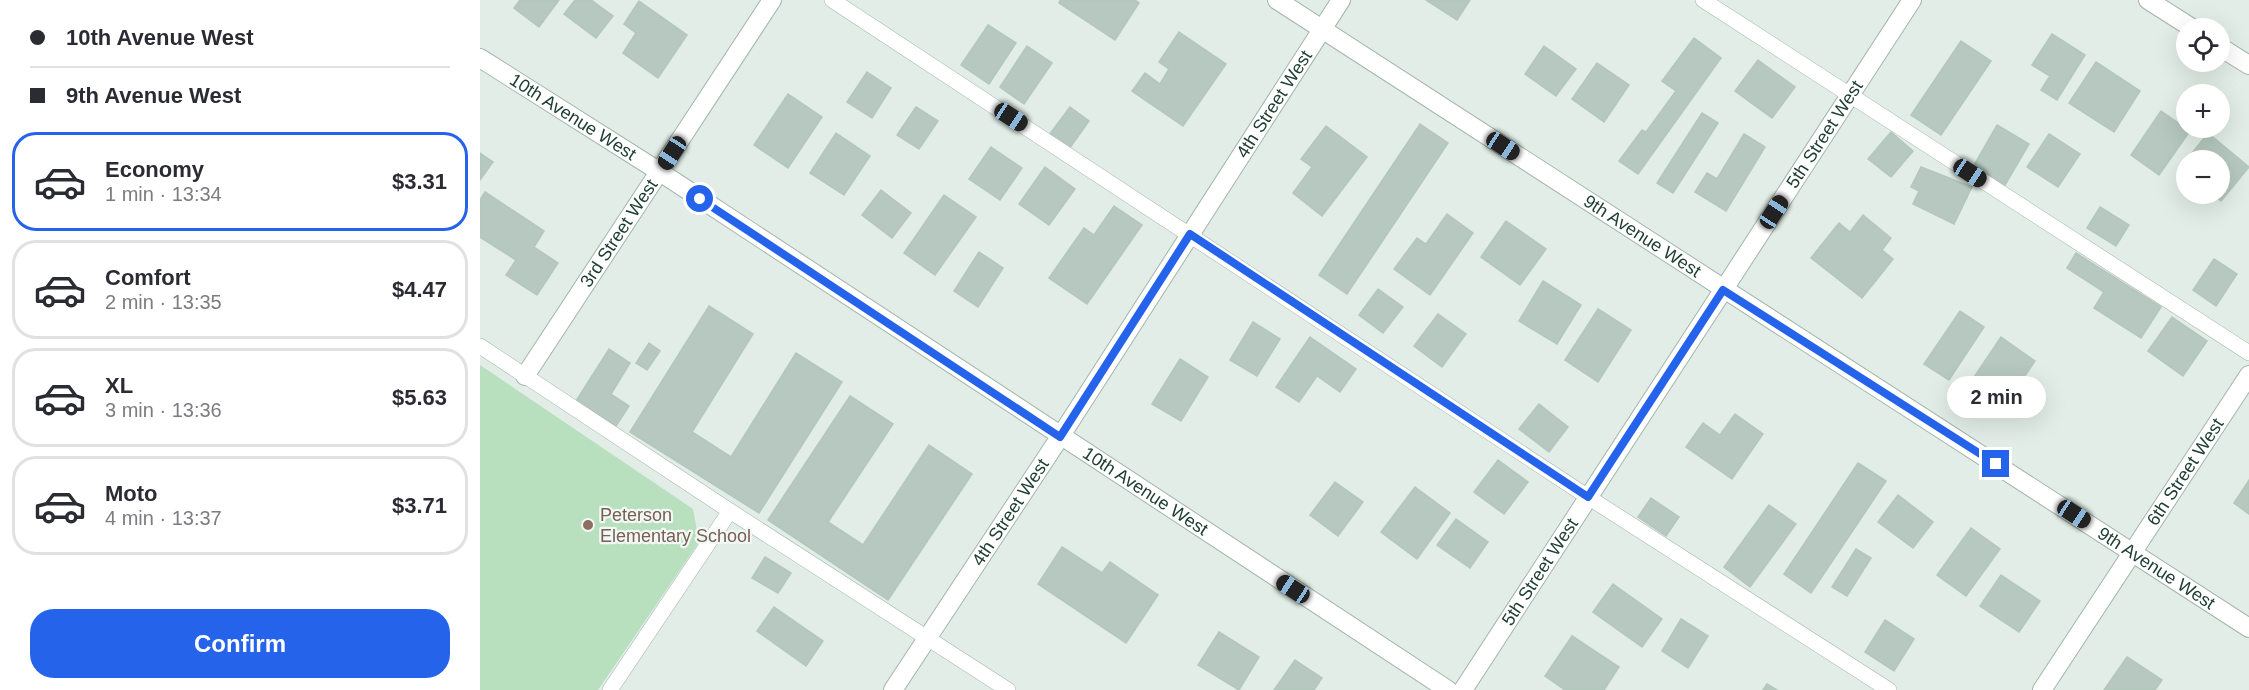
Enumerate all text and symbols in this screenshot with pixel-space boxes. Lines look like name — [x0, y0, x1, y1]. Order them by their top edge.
map controls — [2176, 18, 2230, 204]
button: locate — [2176, 18, 2230, 72]
text: 10th Avenue West — [66, 25, 253, 50]
street label: 4th Street West — [1232, 47, 1316, 162]
street label: 10th Avenue West — [506, 69, 640, 164]
street label: 5th Street West — [1782, 77, 1867, 192]
text: 9th Avenue West — [66, 83, 241, 108]
button: + — [2176, 84, 2230, 138]
car — [991, 100, 1031, 134]
car — [1483, 129, 1523, 163]
car — [655, 133, 689, 173]
button: − — [2176, 150, 2230, 204]
icon: car — [33, 155, 87, 209]
car — [1950, 156, 1990, 190]
text: Economy — [105, 157, 204, 182]
text: $3.31 — [392, 169, 447, 194]
street label: 3rd Street West — [576, 175, 662, 291]
text: 1 min · 13:34 — [105, 183, 222, 205]
route start — [686, 185, 713, 212]
street label: 9th Avenue West — [1580, 191, 1705, 281]
car — [1757, 192, 1791, 232]
icon: car — [33, 263, 87, 317]
text: Comfort — [105, 265, 191, 290]
text: $4.47 — [392, 277, 447, 302]
text: 2 min · 13:35 — [105, 291, 222, 313]
icon: car — [33, 371, 87, 425]
text: XL — [105, 373, 133, 398]
callout: 2 min — [1946, 377, 2045, 419]
text: $5.63 — [392, 385, 447, 410]
text: 2 min — [1970, 386, 2023, 408]
text: 3 min · 13:36 — [105, 399, 222, 421]
street label: 6th Street West — [2143, 415, 2228, 529]
street label: 10th Avenue West — [1079, 443, 1212, 539]
route end — [1982, 450, 2009, 477]
street label: 4th Street West — [968, 455, 1053, 569]
icon: car — [33, 479, 87, 533]
text: Moto — [105, 481, 158, 506]
text: $3.71 — [392, 493, 447, 518]
car — [2054, 497, 2094, 531]
place label: Peterson Elementary School — [600, 505, 751, 546]
text: 4 min · 13:37 — [105, 507, 222, 529]
street label: 5th Street West — [1498, 514, 1582, 629]
marker: Peterson Elementary School — [581, 518, 595, 532]
street label: 9th Avenue West — [2094, 523, 2219, 613]
car — [1273, 572, 1313, 606]
button: Confirm — [30, 609, 450, 678]

